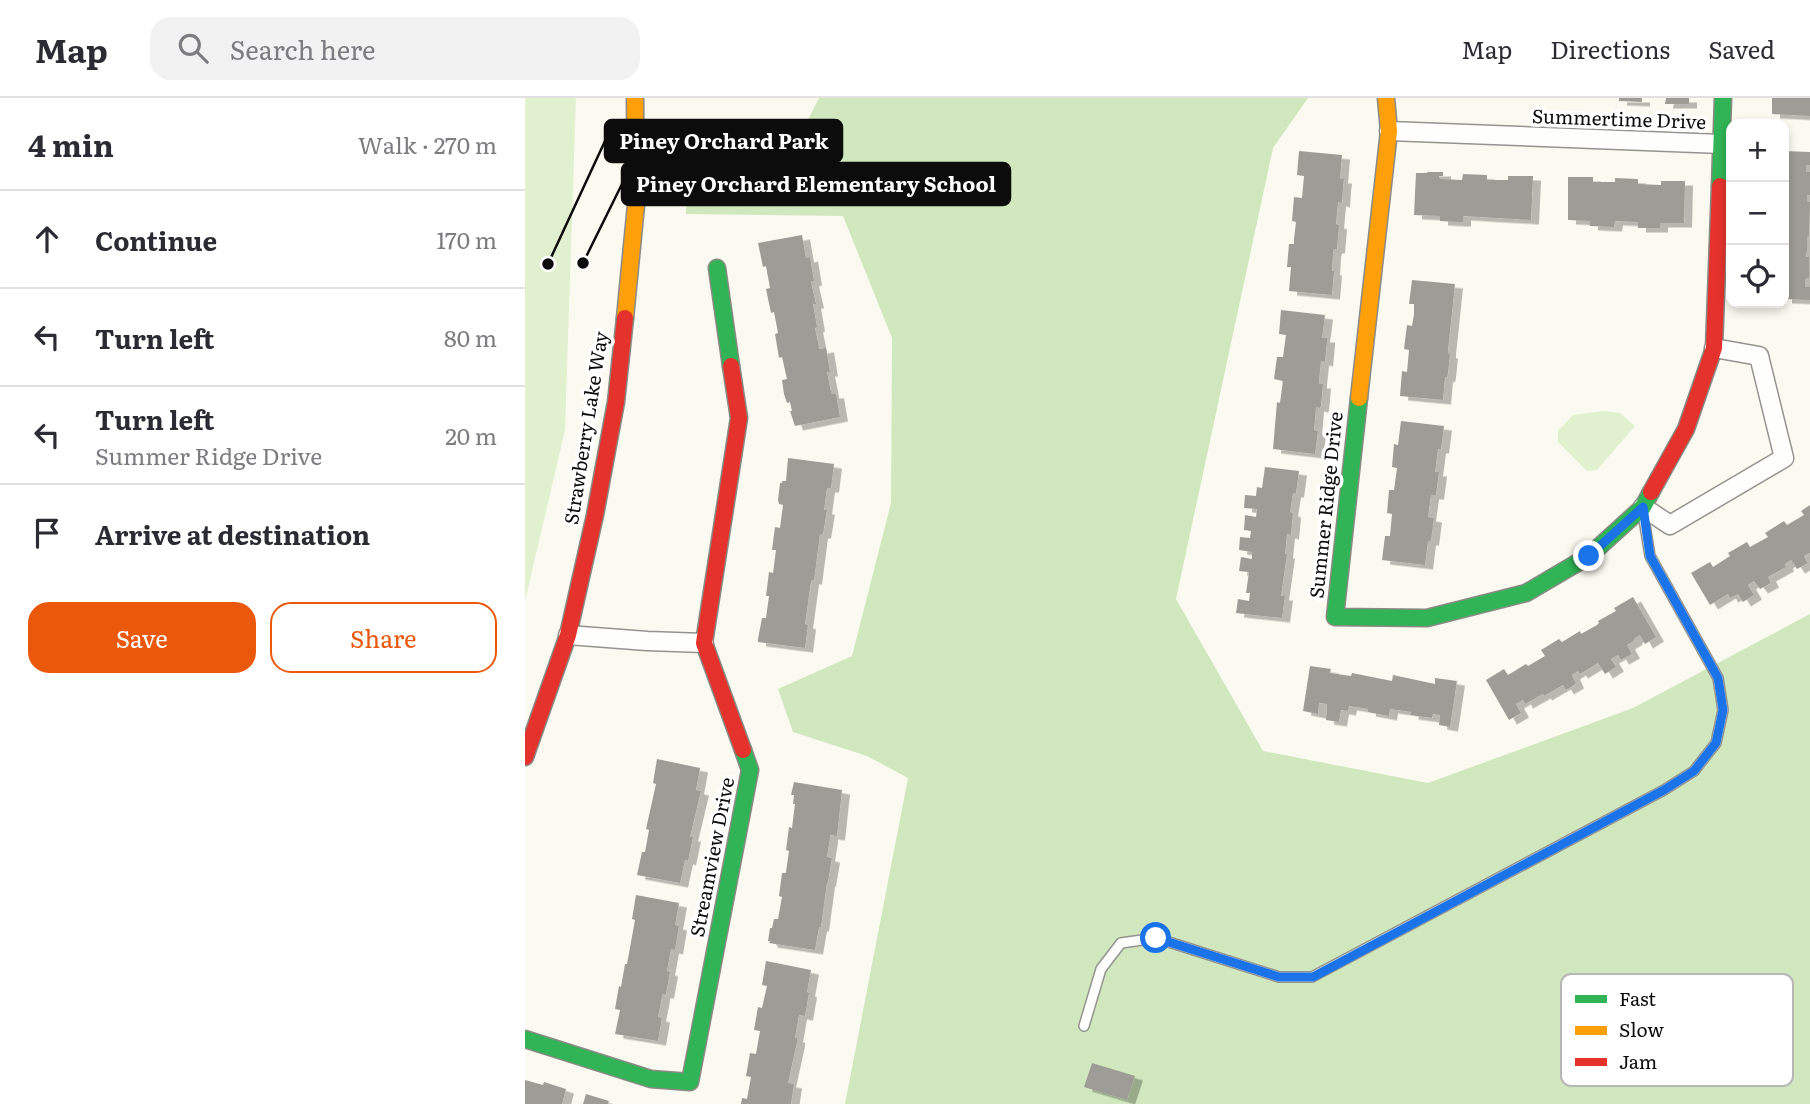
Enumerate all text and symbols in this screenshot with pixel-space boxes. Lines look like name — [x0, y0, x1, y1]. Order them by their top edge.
search box — [150, 17, 640, 80]
text: Map — [35, 24, 108, 73]
icon: search — [174, 29, 212, 67]
text: Search here — [230, 29, 376, 68]
text: Map — [1461, 31, 1512, 66]
text: Directions — [1550, 31, 1670, 66]
text: Saved — [1708, 31, 1775, 66]
street label: Summertime Drive — [1531, 101, 1707, 135]
map controls — [1726, 119, 1789, 308]
button: + — [1726, 119, 1789, 182]
callout: Piney Orchard Park — [605, 120, 842, 162]
text: 4 min — [28, 122, 114, 166]
text: Piney Orchard Park — [619, 124, 830, 155]
text: Walk · 270 m — [358, 127, 497, 161]
callout: Piney Orchard Elementary School — [622, 163, 1010, 205]
text: Piney Orchard Elementary School — [636, 167, 996, 198]
button: − — [1726, 182, 1789, 245]
icon: ahead — [28, 220, 66, 258]
text: Continue — [95, 220, 217, 259]
text: 170 m — [436, 222, 497, 256]
button: locate — [1726, 245, 1789, 308]
icon: left — [28, 318, 66, 356]
text: Turn left — [95, 318, 214, 357]
text: 80 m — [444, 320, 497, 354]
street label: Strawberry Lake Way — [556, 329, 614, 526]
text: Turn left — [95, 399, 214, 438]
street label: Summer Ridge Drive — [1301, 410, 1349, 600]
icon: left — [28, 416, 66, 454]
text: 20 m — [445, 418, 497, 452]
text: Summer Ridge Drive — [95, 438, 322, 472]
icon: arrive — [28, 514, 66, 552]
text: Arrive at destination — [95, 514, 370, 553]
route end — [1573, 540, 1604, 571]
button: Save — [28, 602, 256, 673]
button: Share — [270, 602, 497, 673]
street label: Streamview Drive — [682, 774, 740, 939]
route start — [1140, 922, 1171, 953]
legend — [1561, 974, 1793, 1086]
text: Fast — [1619, 984, 1656, 1012]
text: Slow — [1619, 1015, 1664, 1043]
text: Jam — [1619, 1047, 1657, 1075]

